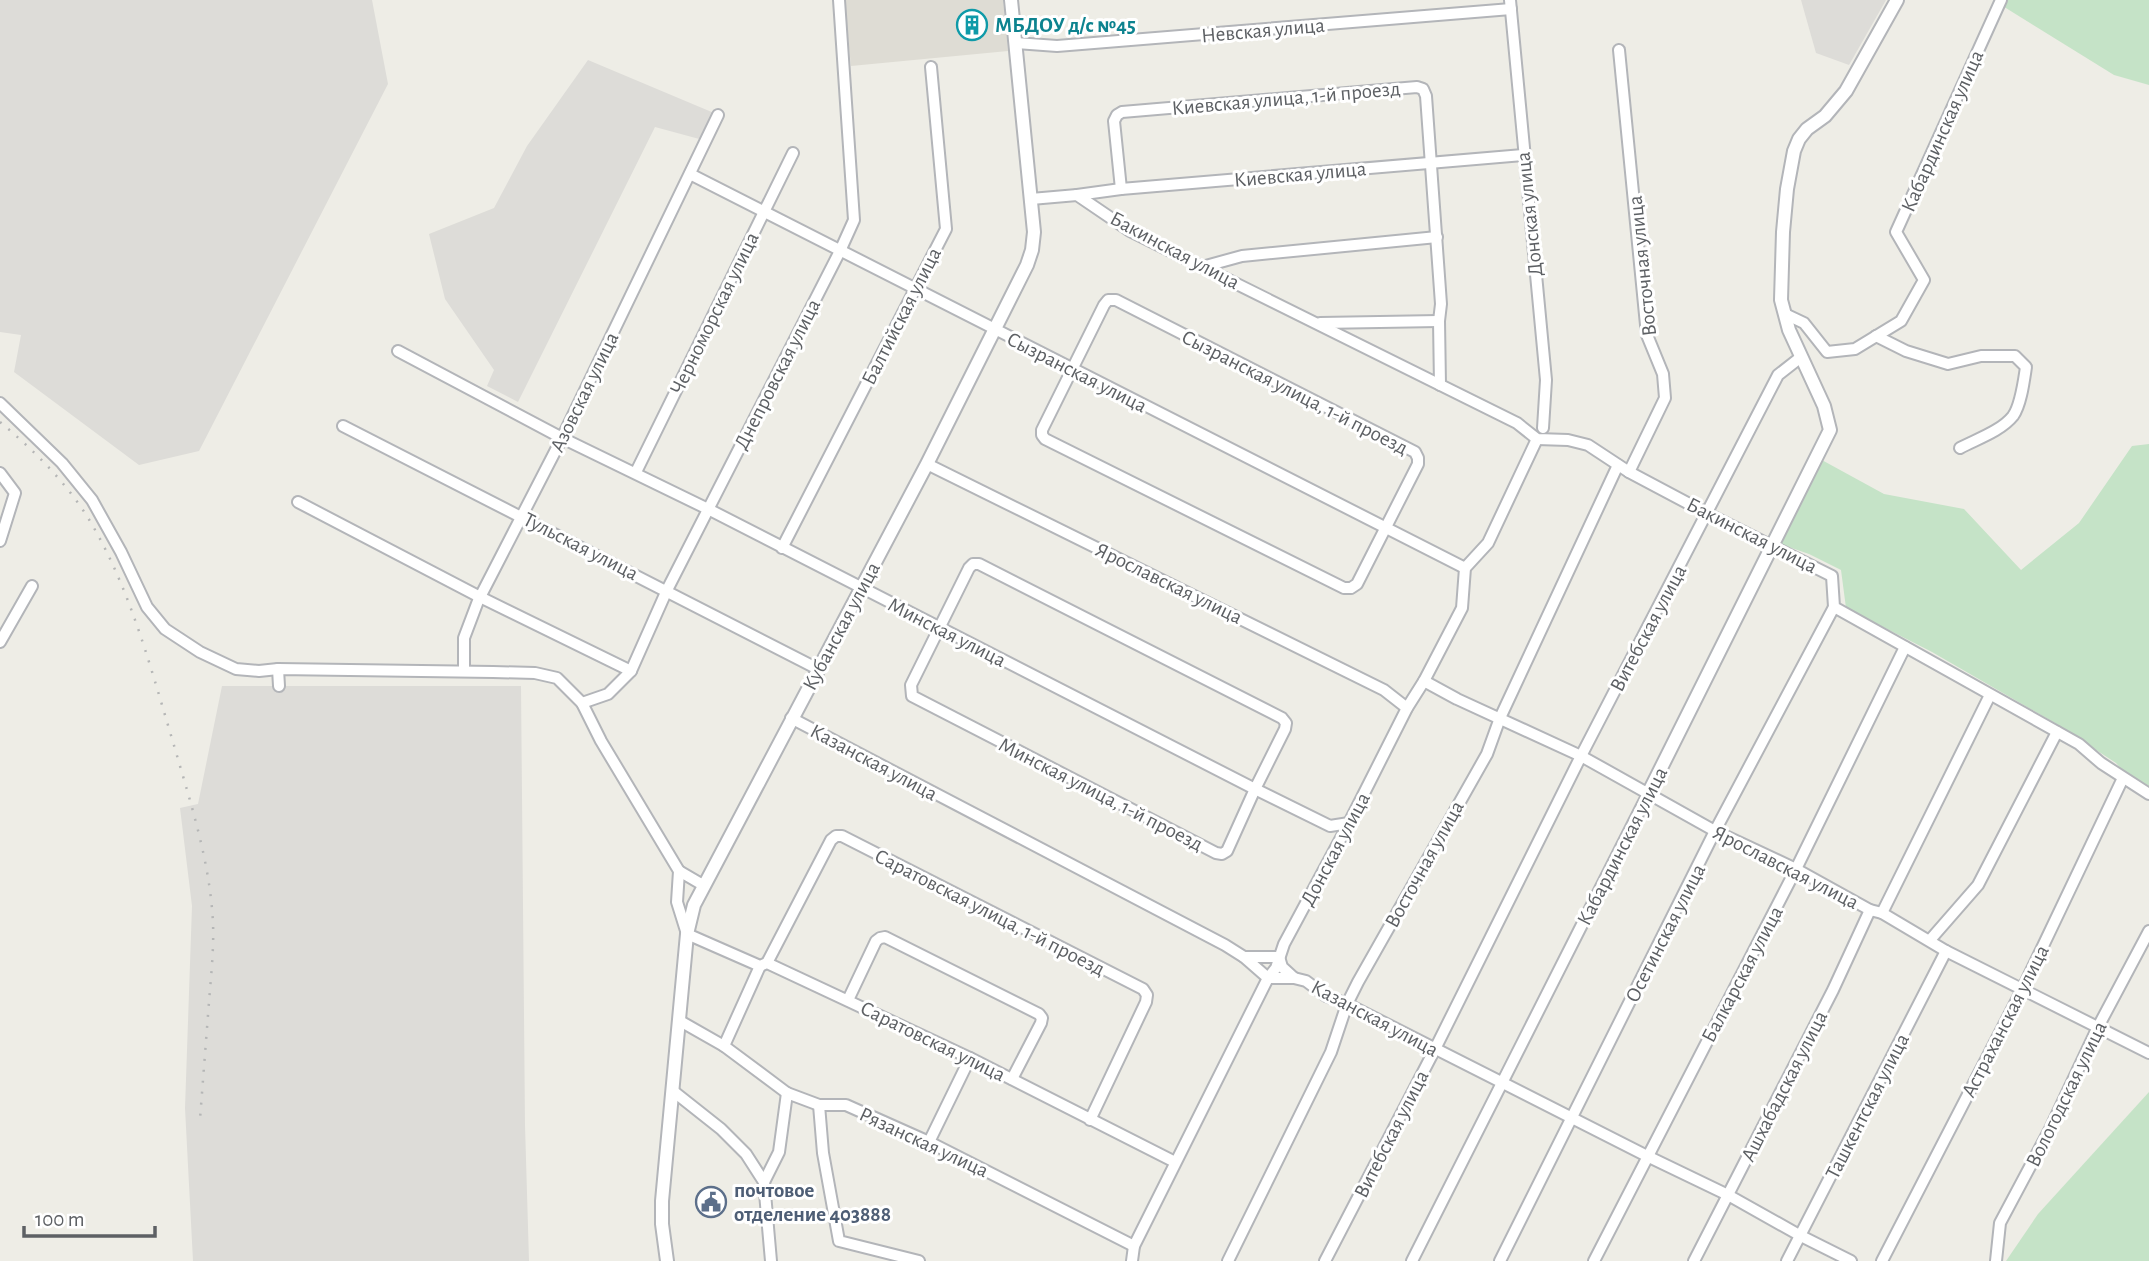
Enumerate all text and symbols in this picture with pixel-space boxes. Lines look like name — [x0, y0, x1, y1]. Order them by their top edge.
building icon: МБДОУ д/с №45 — [955, 8, 989, 42]
place label: МБДОУ д/с №45 — [995, 15, 1136, 36]
street label: Невская улица — [1200, 15, 1326, 46]
street label: Кабардинская улица — [1897, 47, 1988, 215]
street label: Киевская улица, 1-й проезд — [1171, 78, 1401, 119]
street label: Донская улица — [1512, 150, 1546, 277]
street label: Киевская улица — [1233, 158, 1367, 191]
street label: Восточная улица — [1625, 194, 1660, 337]
street label: Бакинская улица — [1107, 208, 1243, 294]
street label: Черноморская улица — [666, 229, 763, 397]
street label: Балтийская улица — [858, 244, 945, 388]
street label: Днепровская улица — [730, 295, 825, 453]
street label: Сызранская улица, 1-й проезд — [1178, 326, 1411, 459]
street label: Сызранская улица — [1003, 328, 1151, 417]
street label: Азовская улица — [546, 329, 623, 455]
street label: Бакинская улица — [1683, 494, 1821, 578]
street label: Тульская улица — [520, 509, 642, 585]
street label: Ярославская улица — [1092, 539, 1246, 628]
street label: Кубанская улица — [799, 558, 884, 694]
street label: Витебская улица — [1606, 561, 1691, 695]
street label: Минская улица — [884, 594, 1010, 671]
street label: Казанская улица — [807, 720, 941, 805]
street label: Минская улица, 1-й проезд — [995, 734, 1206, 855]
street label: Кабардинская улица — [1573, 763, 1672, 929]
street label: Донская улица — [1297, 789, 1374, 909]
street label: Восточная улица — [1381, 797, 1468, 931]
street label: Ярославская улица — [1710, 822, 1862, 913]
street label: Саратовская улица, 1-й проезд — [871, 845, 1108, 980]
street label: Осетинская улица — [1622, 860, 1710, 1006]
street label: Балкарская улица — [1698, 902, 1787, 1046]
street label: Астраханская улица — [1958, 941, 2053, 1101]
street label: Казанская улица — [1308, 976, 1442, 1061]
street label: Саратовская улица — [857, 997, 1009, 1086]
street label: Ашхабадская улица — [1737, 1007, 1832, 1165]
street label: Вологодская улица — [2022, 1018, 2111, 1170]
street label: Ташкентская улица — [1822, 1030, 1913, 1182]
street label: Витебская улица — [1350, 1067, 1433, 1201]
street label: Рязанская улица — [856, 1103, 992, 1182]
place label: почтовое отделение 403888 — [734, 1180, 891, 1225]
public building icon: почтовое отделение 403888 — [694, 1185, 728, 1219]
scale bar — [24, 1194, 156, 1238]
text: 100 m — [35, 1209, 85, 1230]

